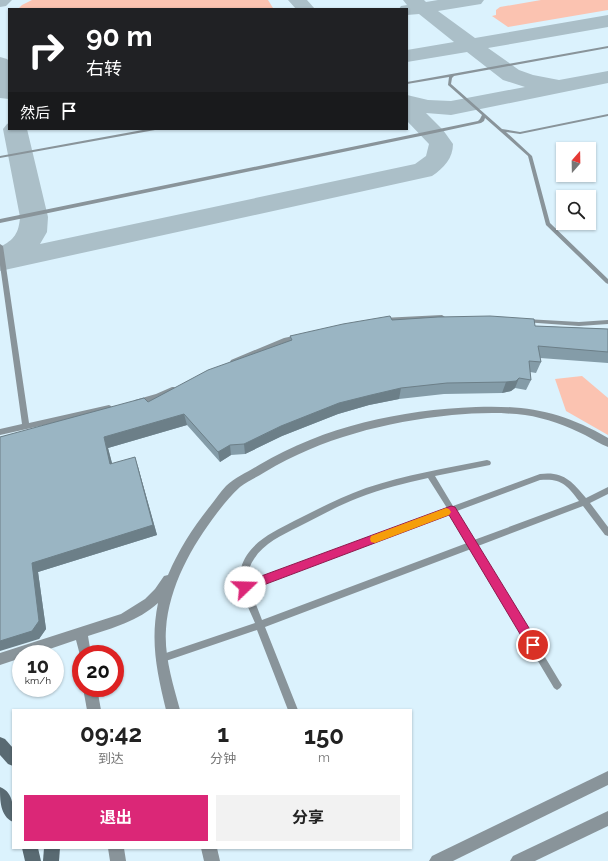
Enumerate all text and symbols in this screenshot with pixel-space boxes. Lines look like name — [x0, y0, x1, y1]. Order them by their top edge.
text: 90 m — [86, 20, 152, 53]
icon: right — [20, 24, 72, 76]
text: 右转 — [86, 58, 122, 79]
icon: arrive — [58, 100, 80, 122]
text: 然后 — [20, 104, 50, 122]
north arrow — [556, 142, 596, 182]
map controls — [556, 142, 596, 230]
button: search — [556, 190, 596, 230]
position arrow — [224, 566, 266, 608]
pin — [516, 628, 550, 662]
icon: arrive — [522, 634, 544, 656]
speed limit sign: 20 — [72, 645, 124, 697]
text: 10 — [27, 654, 49, 678]
text: km/h — [25, 675, 51, 686]
text: 09:42 — [80, 719, 142, 748]
text: 1 — [217, 719, 229, 748]
text: 150 — [304, 721, 344, 750]
text: m — [318, 750, 330, 765]
text: 到达 — [98, 751, 124, 766]
text: 分钟 — [210, 751, 236, 766]
button: 退出 — [24, 795, 208, 841]
button: 分享 — [216, 795, 400, 841]

